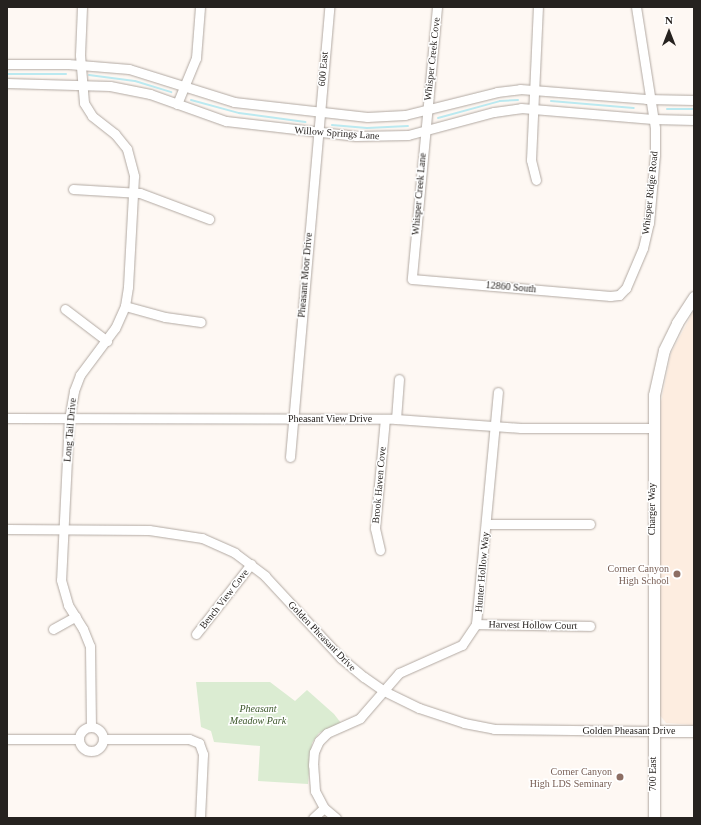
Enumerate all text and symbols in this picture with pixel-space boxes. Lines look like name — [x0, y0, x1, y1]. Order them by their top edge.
north arrow — [649, 12, 689, 52]
text: N — [665, 14, 673, 26]
street label: Whisper Creek Cove — [422, 17, 442, 101]
street label: 600 East — [316, 51, 330, 87]
street label: Willow Springs Lane — [294, 124, 380, 142]
street label: Whisper Ridge Road — [640, 151, 660, 235]
street label: Whisper Creek Lane — [409, 152, 429, 236]
street label: Pheasant Moor Drive — [295, 232, 315, 318]
street label: 12860 South — [485, 279, 537, 295]
street label: Long Tail Drive — [61, 397, 79, 463]
street label: Pheasant View Drive — [288, 413, 372, 425]
street label: Brook Haven Cove — [370, 446, 388, 524]
street label: Charger Way — [646, 483, 658, 535]
street label: Hunter Hollow Way — [472, 531, 492, 613]
place label: Corner Canyon High School — [608, 562, 669, 586]
street label: Bench View Cove — [197, 567, 251, 631]
marker: Corner Canyon High School — [672, 569, 682, 579]
street label: Golden Pheasant Drive — [285, 598, 359, 674]
street label: Harvest Hollow Court — [488, 618, 578, 632]
park label: Pheasant Meadow Park — [230, 702, 286, 726]
street label: Golden Pheasant Drive — [583, 725, 675, 737]
street label: 700 East — [647, 757, 659, 791]
place label: Corner Canyon High LDS Seminary — [530, 765, 612, 788]
marker: Corner Canyon High LDS Seminary — [615, 772, 625, 782]

